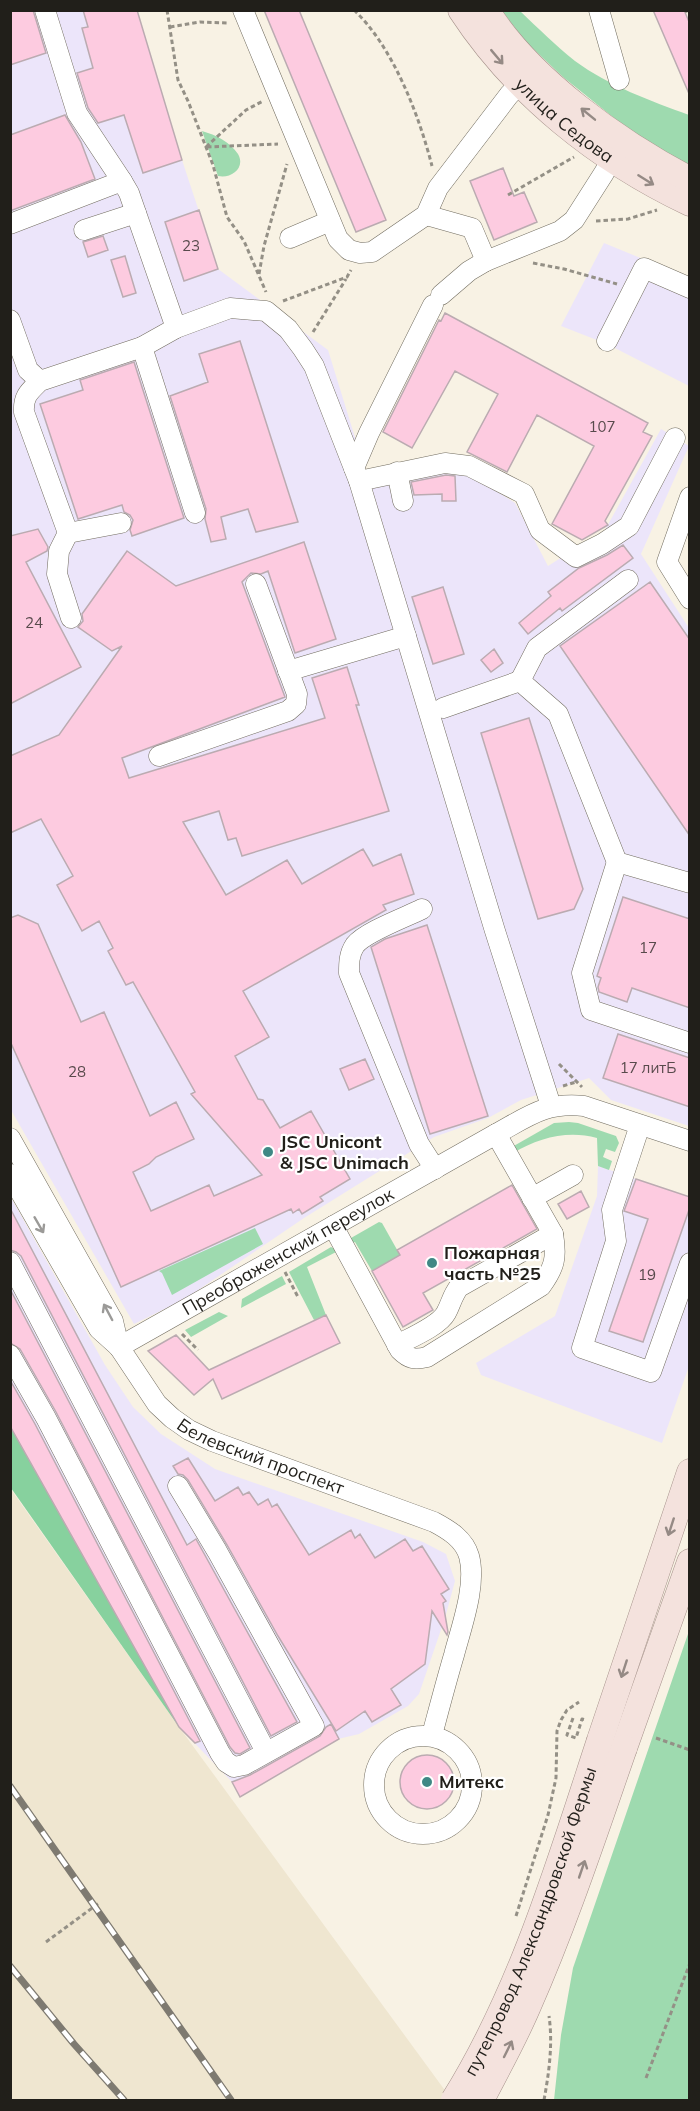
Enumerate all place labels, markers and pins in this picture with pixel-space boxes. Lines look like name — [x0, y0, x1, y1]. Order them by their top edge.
place label: JSC Unicont & JSC Unimach — [280, 1130, 409, 1174]
marker: JSC Unicont & JSC Unimach — [261, 1145, 275, 1159]
place label: Пожарная часть №25 — [444, 1241, 541, 1285]
marker: Пожарная часть №25 — [425, 1256, 439, 1270]
place label: Митекс — [439, 1770, 504, 1793]
marker: Митекс — [420, 1775, 434, 1789]

